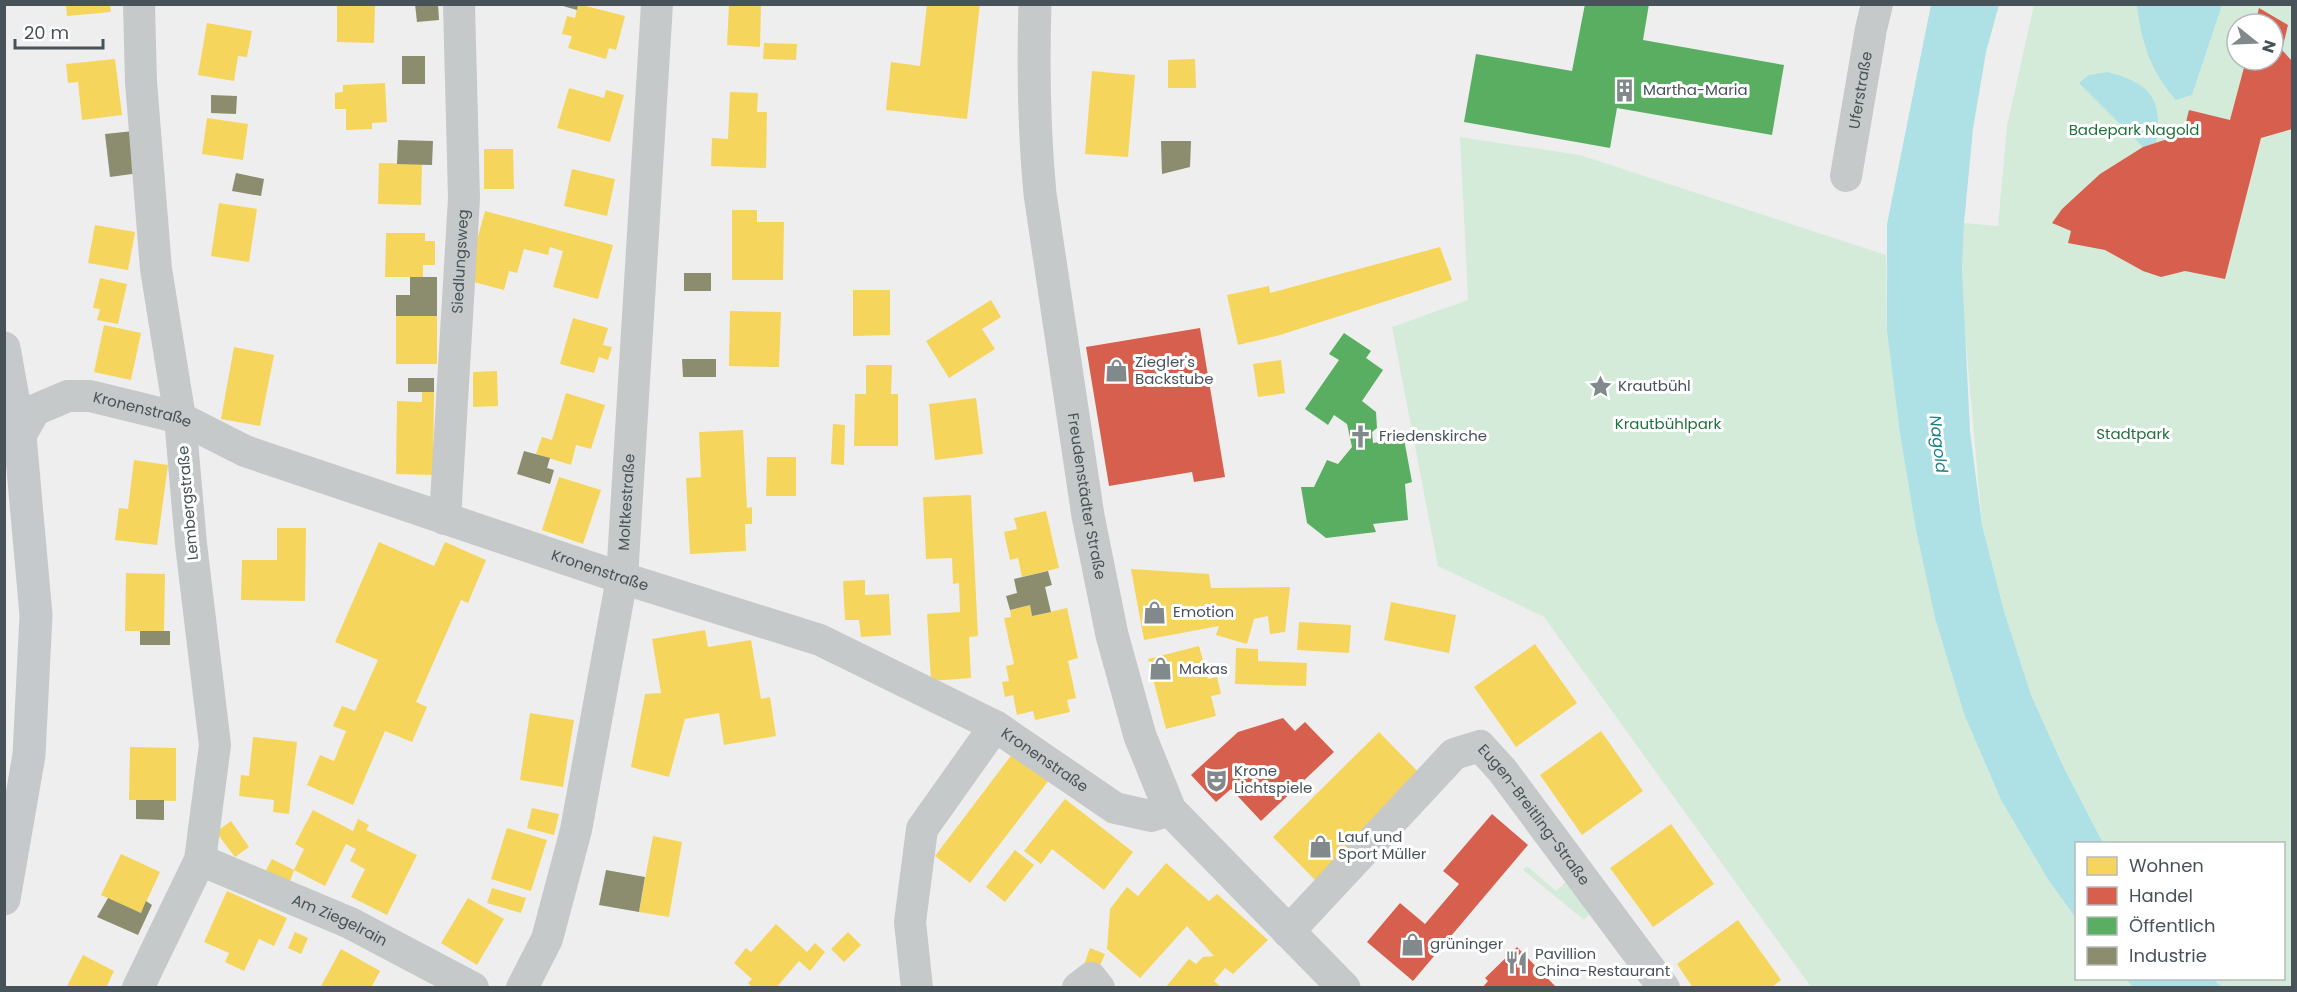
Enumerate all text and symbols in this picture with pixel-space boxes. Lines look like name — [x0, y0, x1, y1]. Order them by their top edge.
scale bar — [15, 12, 104, 50]
north arrow — [2225, 12, 2285, 72]
text: 20 m — [24, 20, 69, 45]
text: N — [2256, 37, 2282, 56]
street label: Uferstraße — [1843, 50, 1877, 131]
building icon: Martha-Maria — [1612, 77, 1638, 103]
place label: Martha-Maria — [1643, 79, 1748, 100]
park label: Badepark Nagold — [2069, 119, 2199, 140]
street label: Siedlungsweg — [446, 209, 473, 314]
place label: Ziegler's Backstube — [1135, 351, 1214, 389]
shop icon: Ziegler's Backstube — [1104, 358, 1130, 384]
place icon: Krautbühl — [1587, 373, 1613, 399]
place label: Krautbühl — [1618, 375, 1691, 396]
street label: Kronenstraße — [91, 386, 196, 432]
street label: Freudenstädter Straße — [1063, 411, 1112, 581]
park label: Krautbühlpark — [1615, 413, 1721, 434]
water label: Nagold — [1924, 414, 1953, 474]
church icon: Friedenskirche — [1348, 423, 1374, 449]
park label: Stadtpark — [2096, 423, 2170, 444]
place label: Friedenskirche — [1379, 425, 1487, 446]
street label: Lembergstraße — [172, 445, 203, 561]
street label: Moltkestraße — [613, 453, 640, 551]
street label: Kronenstraße — [549, 544, 651, 596]
shop icon: Emotion — [1142, 599, 1168, 625]
place label: Emotion — [1173, 601, 1234, 622]
shop icon: Makas — [1148, 656, 1174, 682]
place label: Makas — [1179, 658, 1228, 679]
street label: Kronenstraße — [997, 722, 1093, 797]
street label: Eugen-Breitling-Straße — [1473, 739, 1595, 889]
place label: Krone Lichtspiele — [1234, 760, 1312, 798]
theatre icon: Krone Lichtspiele — [1203, 767, 1229, 793]
place label: Lauf und Sport Müller — [1338, 826, 1427, 864]
shop icon: Lauf und Sport Müller — [1307, 833, 1333, 859]
legend — [2075, 842, 2285, 980]
text: Wohnen — [2129, 853, 2204, 878]
text: Handel — [2129, 883, 2193, 908]
street label: Am Ziegelrain — [289, 889, 391, 951]
text: Öffentlich — [2129, 913, 2216, 938]
shop icon: grüninger — [1399, 931, 1425, 957]
place label: grüninger — [1430, 933, 1504, 954]
place label: Pavillion China-Restaurant — [1535, 943, 1670, 981]
text: Industrie — [2129, 943, 2207, 968]
restaurant icon: Pavillion China-Restaurant — [1504, 950, 1530, 976]

